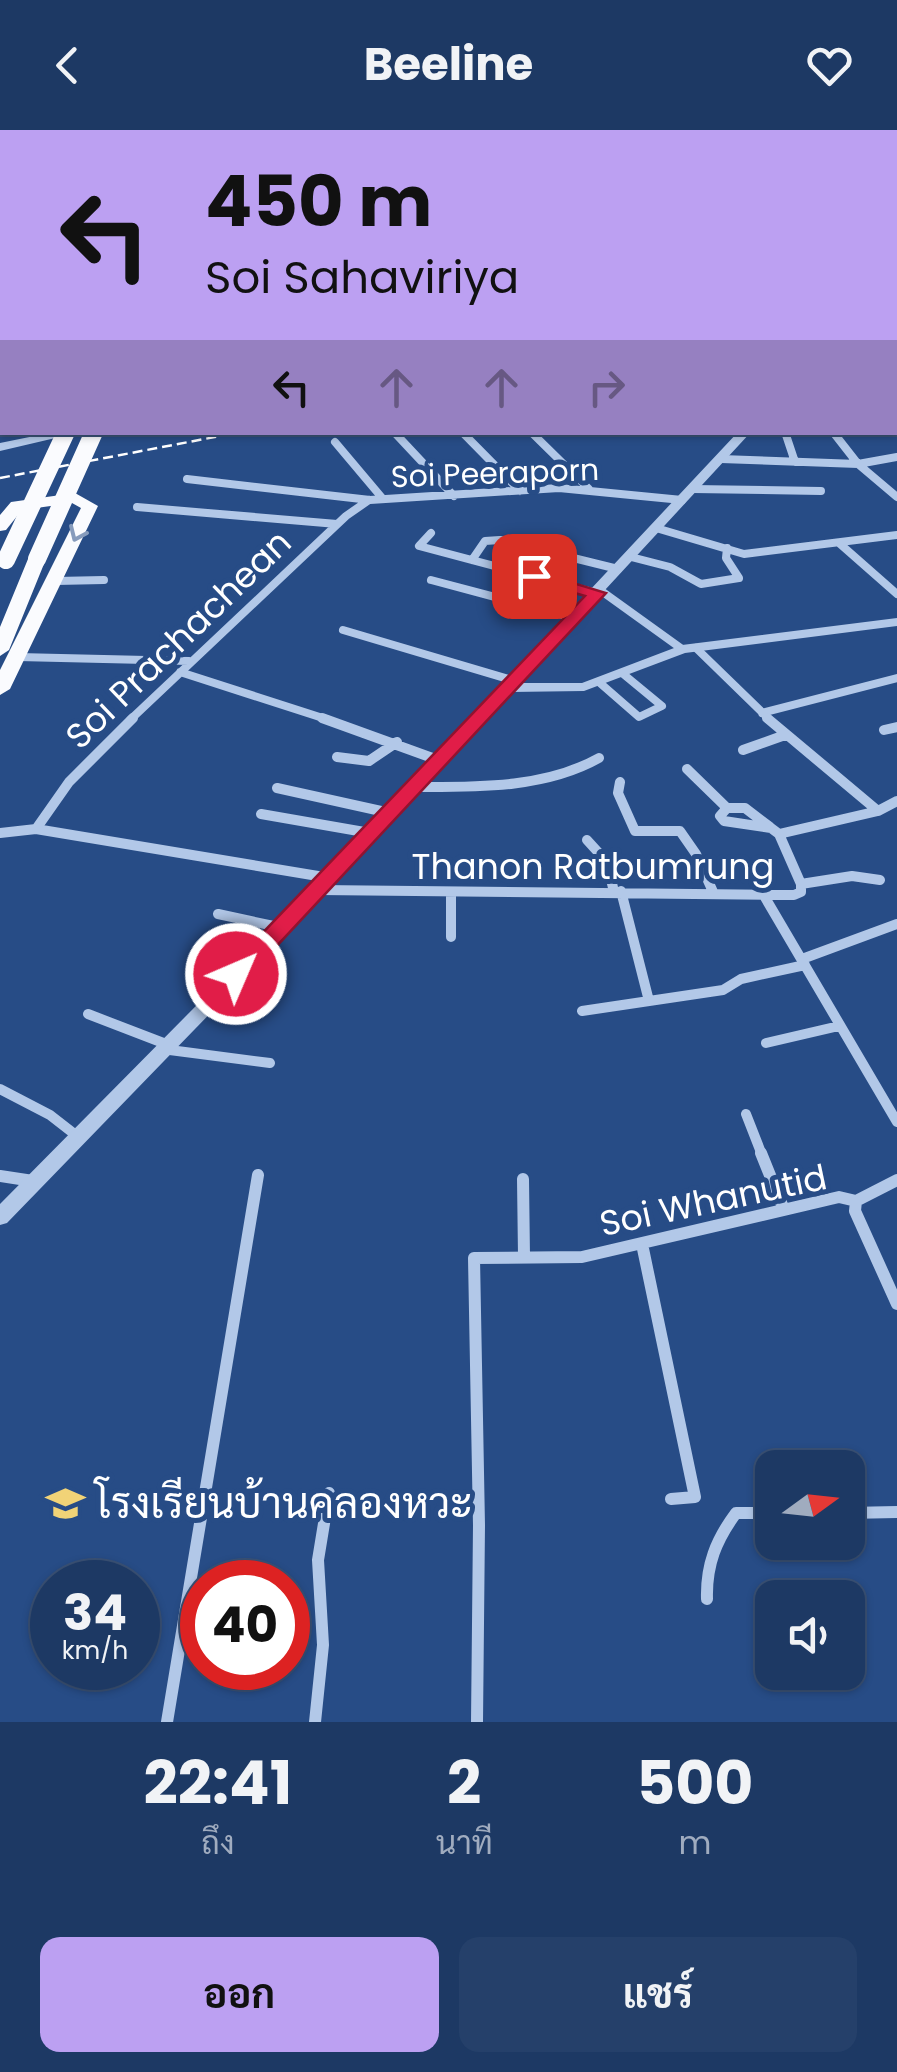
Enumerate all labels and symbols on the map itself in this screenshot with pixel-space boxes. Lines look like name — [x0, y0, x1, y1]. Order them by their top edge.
street label: Soi Peeraporn — [390, 448, 600, 498]
street label: Soi Prachachean — [54, 518, 302, 760]
one-way arrow — [69, 524, 89, 542]
pin — [492, 534, 577, 619]
street label: Thanon Ratbumrung — [412, 842, 774, 891]
position arrow — [184, 922, 288, 1026]
street label: Soi Whanutid — [595, 1152, 831, 1248]
north arrow — [755, 1450, 865, 1560]
place label: โรงเรียนบ้านคลองหวะ — [93, 1474, 473, 1533]
school or university icon: โรงเรียนบ้านคลองหวะ — [44, 1482, 86, 1524]
speed limit sign: 40 — [180, 1560, 310, 1690]

